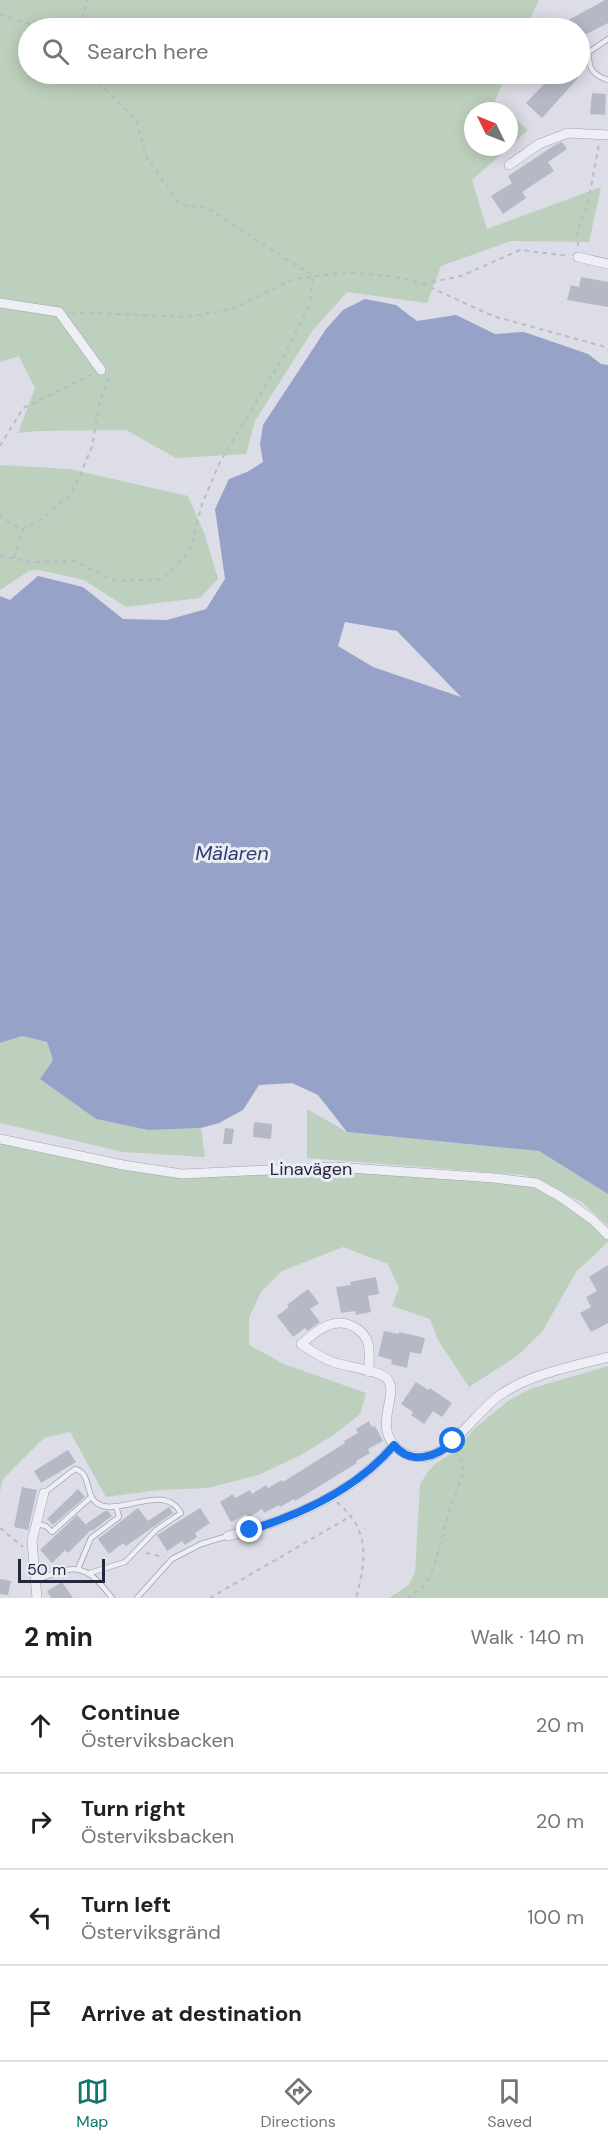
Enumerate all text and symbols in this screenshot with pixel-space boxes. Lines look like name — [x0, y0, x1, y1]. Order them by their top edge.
search box — [18, 18, 590, 84]
icon: search — [39, 35, 72, 68]
text: Search here — [87, 37, 208, 66]
north arrow — [464, 102, 518, 156]
water label: Mälaren — [195, 840, 269, 866]
street label: Linavägen — [270, 1157, 352, 1181]
route start — [439, 1427, 465, 1453]
route end — [236, 1516, 262, 1542]
scale bar — [18, 1556, 105, 1584]
text: 50 m — [27, 1559, 66, 1580]
text: 2 min — [24, 1620, 93, 1654]
text: Walk · 140 m — [470, 1624, 584, 1650]
text: Continue — [81, 1698, 180, 1727]
icon: ahead — [24, 1709, 57, 1742]
text: 20 m — [536, 1712, 584, 1738]
text: Österviksbacken — [81, 1727, 234, 1753]
text: Turn right — [81, 1794, 186, 1823]
icon: right — [24, 1805, 57, 1838]
text: 20 m — [536, 1808, 584, 1834]
text: Österviksbacken — [81, 1823, 234, 1849]
text: Turn left — [81, 1890, 171, 1919]
icon: left — [24, 1901, 57, 1934]
text: 100 m — [527, 1904, 584, 1930]
text: Österviksgränd — [81, 1919, 221, 1945]
icon: arrive — [24, 1997, 57, 2030]
text: Arrive at destination — [81, 1999, 302, 2028]
tab: Map — [76, 2075, 109, 2132]
tab: Directions — [260, 2075, 336, 2132]
tab: Saved — [487, 2075, 532, 2132]

